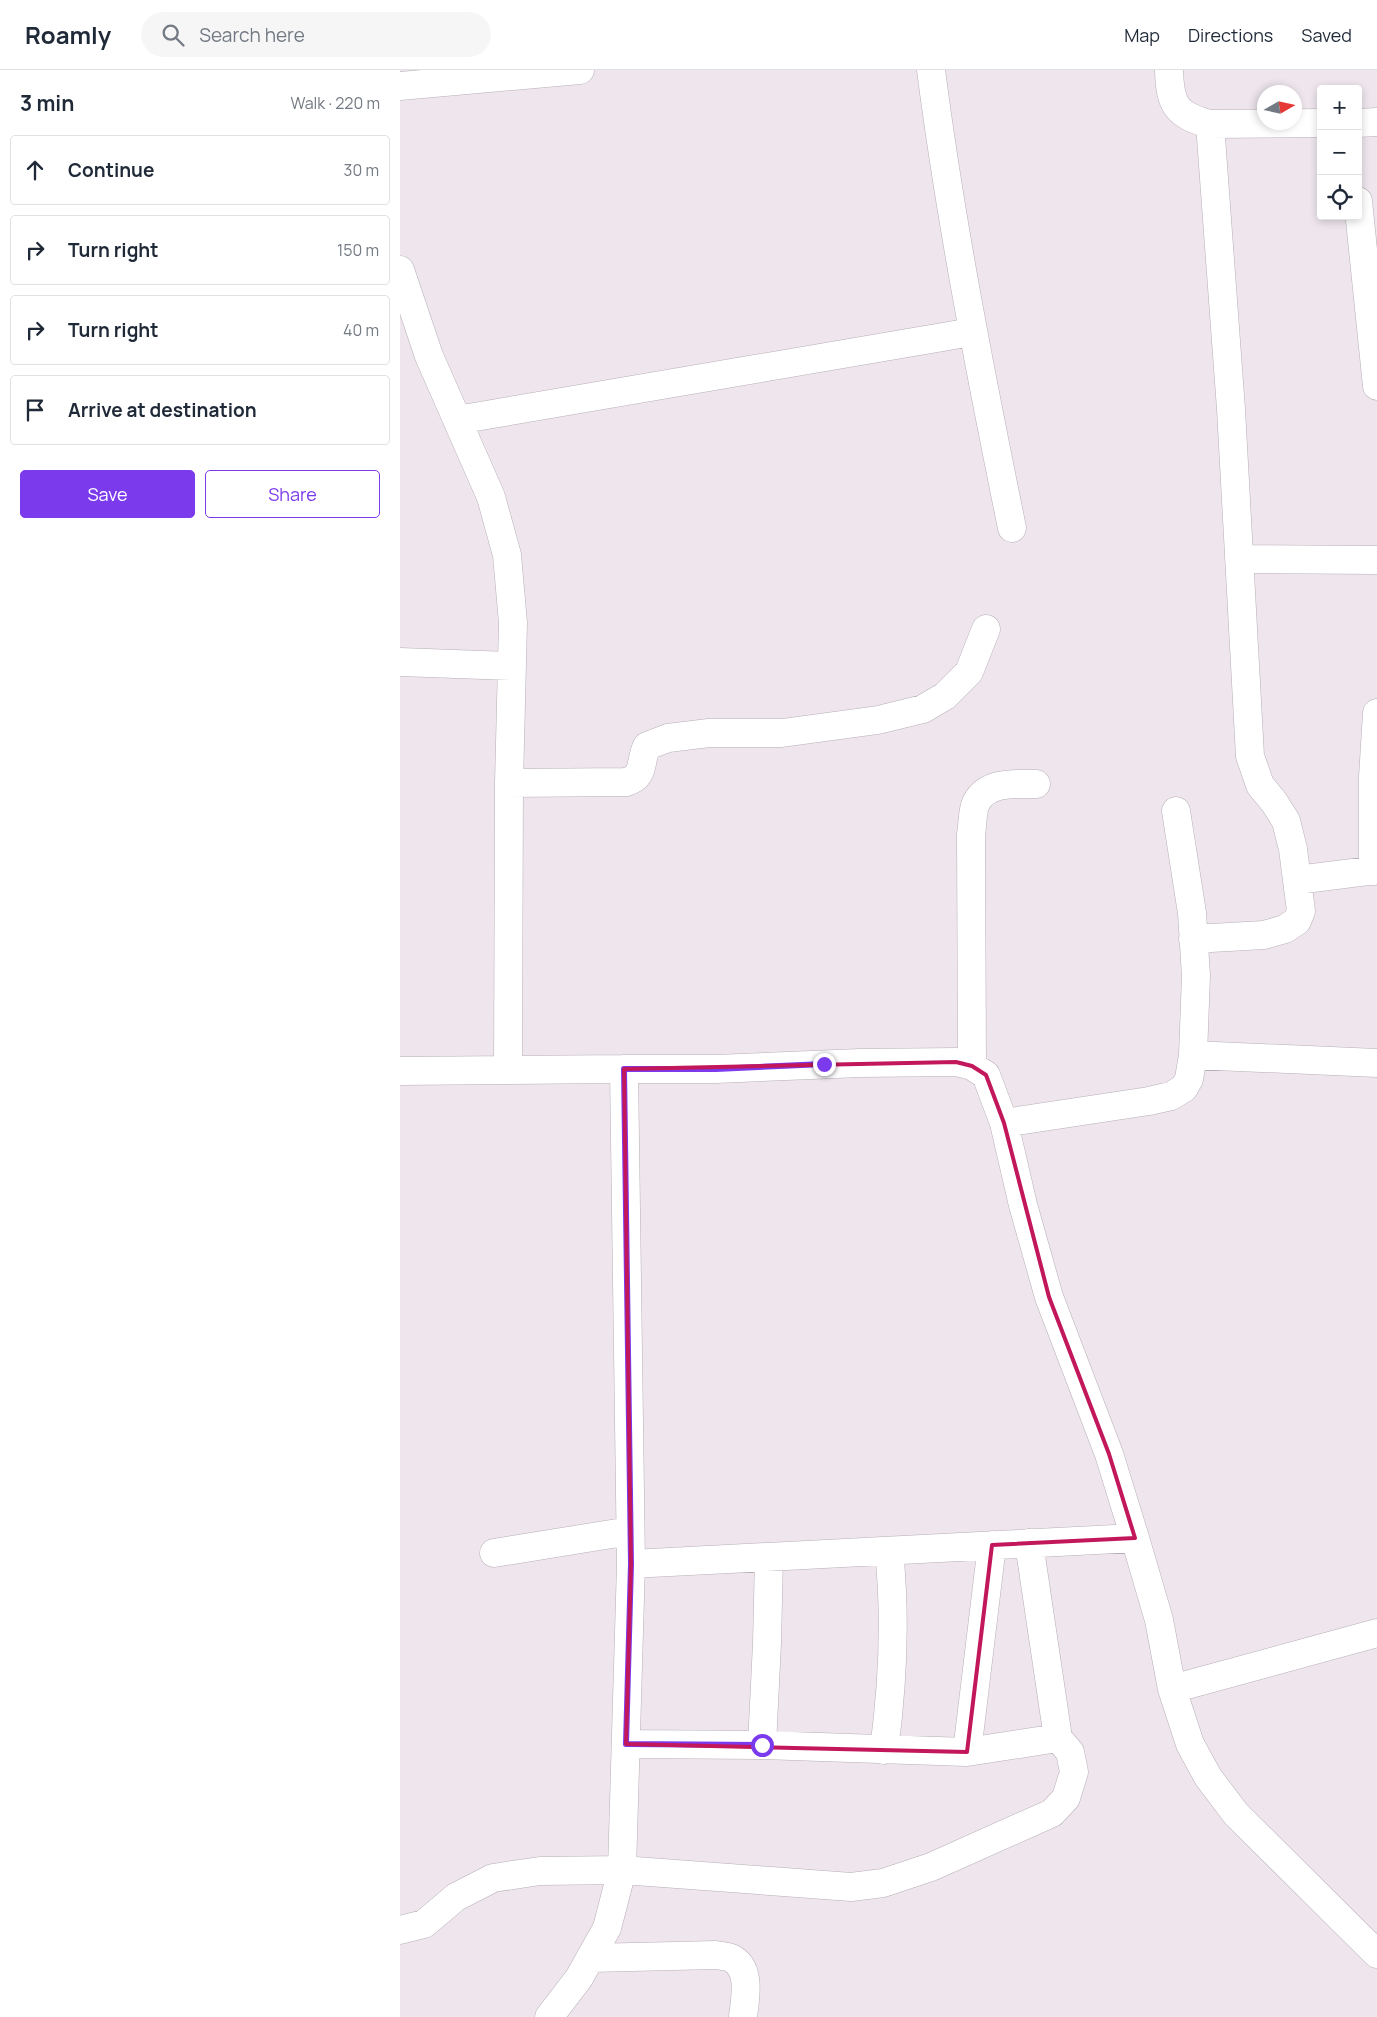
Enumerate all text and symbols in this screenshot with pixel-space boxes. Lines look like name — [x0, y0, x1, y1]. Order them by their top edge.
search box — [141, 12, 491, 57]
text: Roamly — [25, 18, 111, 51]
icon: search — [159, 21, 187, 49]
text: Search here — [199, 22, 305, 48]
text: Map — [1124, 23, 1160, 47]
text: Directions — [1188, 23, 1273, 47]
text: Saved — [1301, 23, 1352, 47]
north arrow — [1257, 85, 1302, 130]
map controls — [1317, 85, 1362, 220]
button: + — [1317, 85, 1362, 130]
text: 3 min — [20, 89, 74, 117]
text: Walk · 220 m — [290, 92, 380, 114]
button: − — [1317, 130, 1362, 175]
icon: ahead — [21, 156, 49, 184]
text: Continue — [68, 157, 154, 183]
text: 30 m — [344, 159, 379, 181]
button: locate — [1317, 175, 1362, 220]
icon: right — [21, 236, 49, 264]
text: Turn right — [68, 237, 158, 263]
text: 150 m — [337, 239, 379, 261]
icon: right — [21, 316, 49, 344]
text: Turn right — [68, 317, 158, 343]
text: 40 m — [343, 319, 379, 341]
icon: arrive — [21, 396, 49, 424]
text: Arrive at destination — [68, 397, 257, 423]
button: Save — [20, 470, 195, 518]
button: Share — [205, 470, 380, 518]
route end — [813, 1053, 836, 1076]
route start — [751, 1734, 774, 1757]

